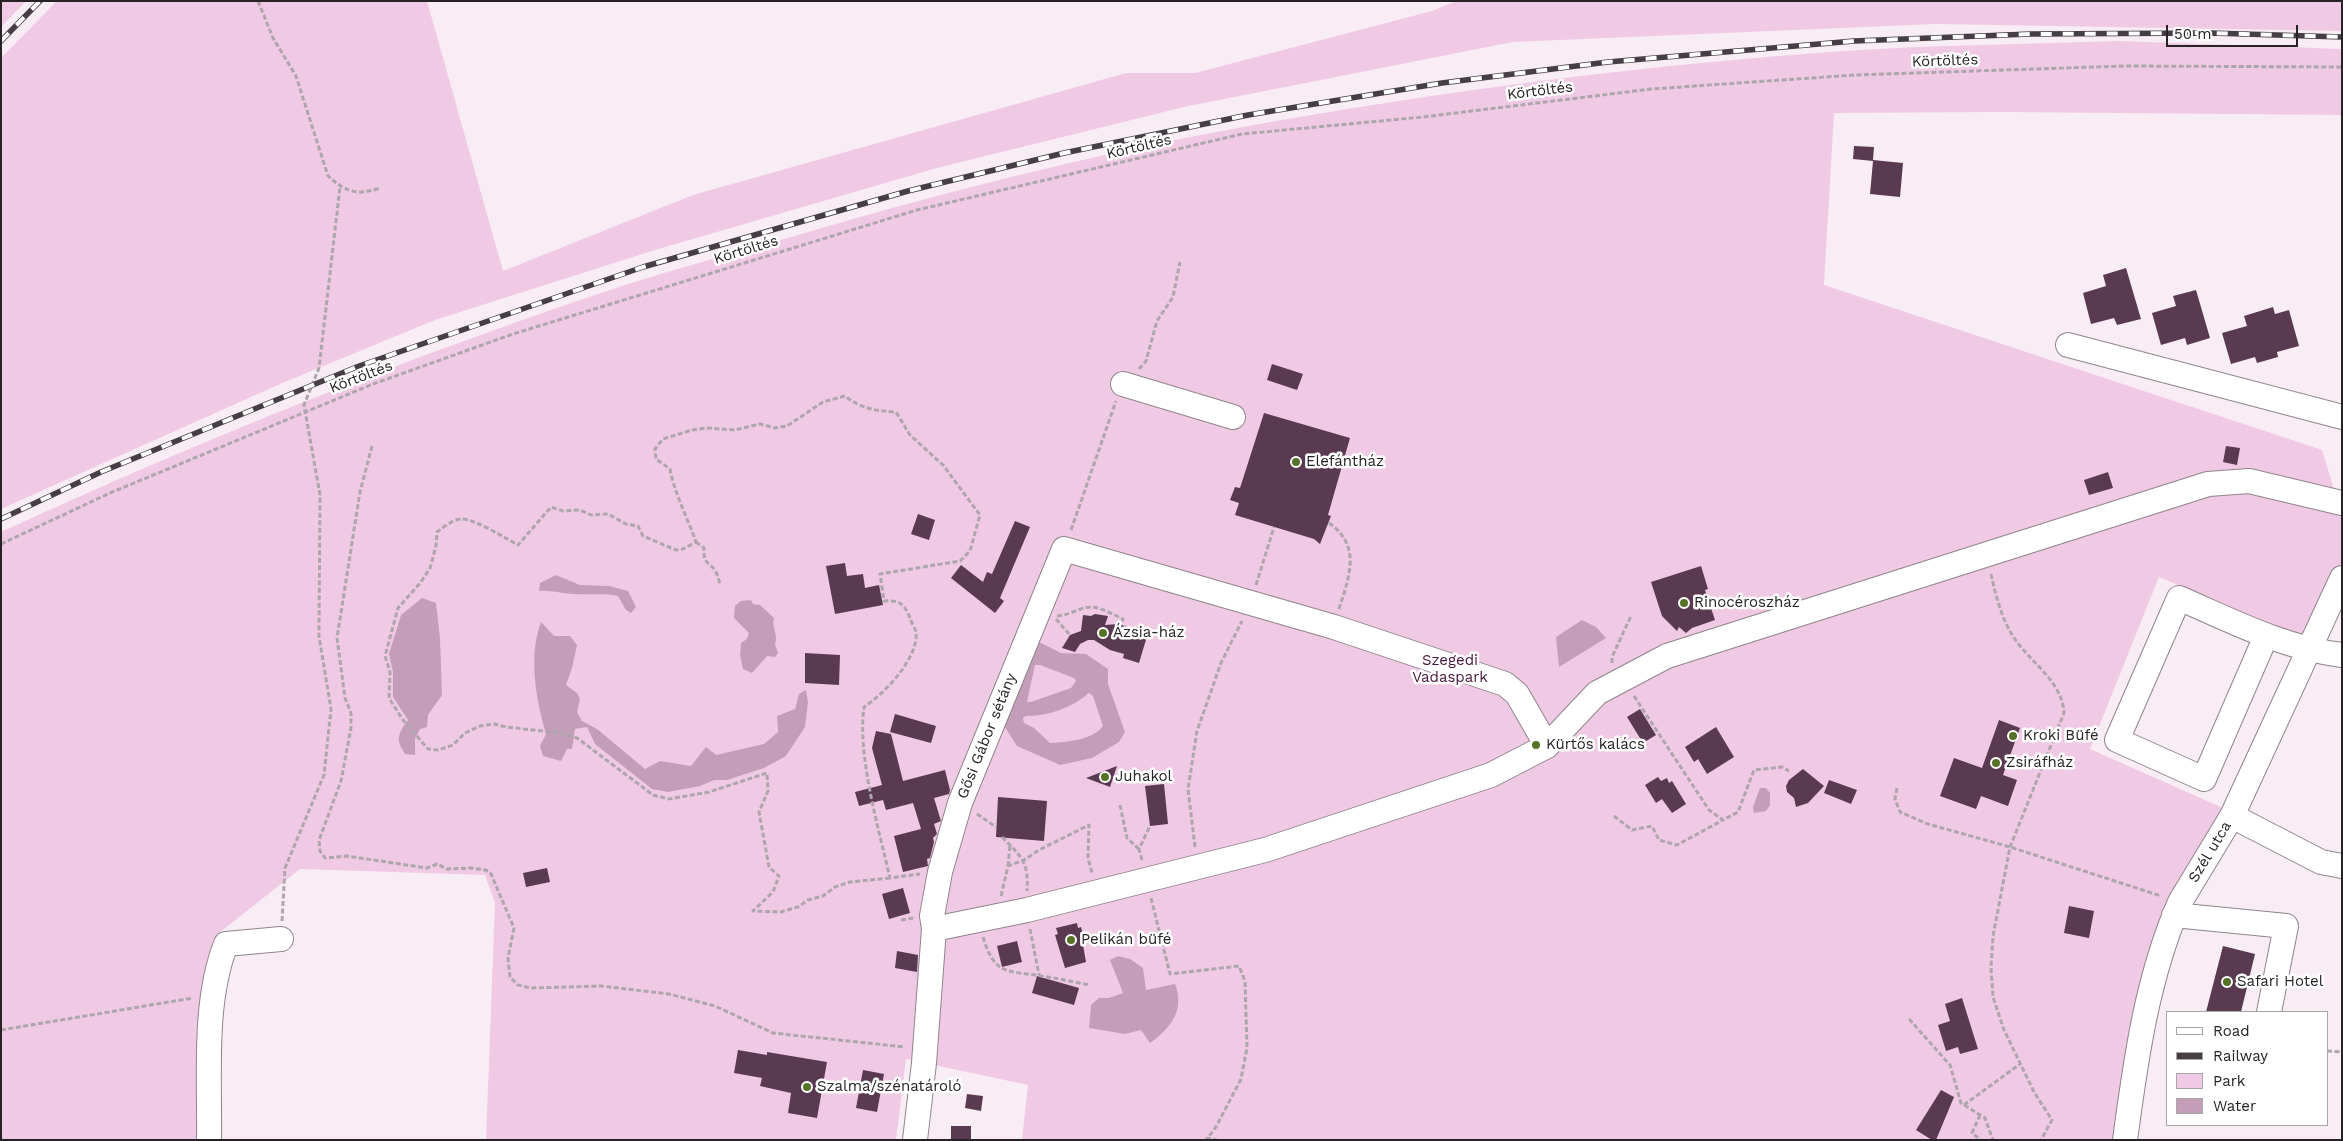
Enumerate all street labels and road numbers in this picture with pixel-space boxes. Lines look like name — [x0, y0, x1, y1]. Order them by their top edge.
street label: Körtöltés — [1912, 51, 1978, 71]
street label: Körtöltés — [1506, 78, 1574, 104]
street label: Körtöltés — [1105, 131, 1173, 163]
street label: Körtöltés — [712, 232, 780, 268]
street label: Körtöltés — [327, 357, 395, 397]
street label: Gősi Gábor sétány — [954, 671, 1020, 801]
street label: Szél utca — [2185, 818, 2235, 886]

